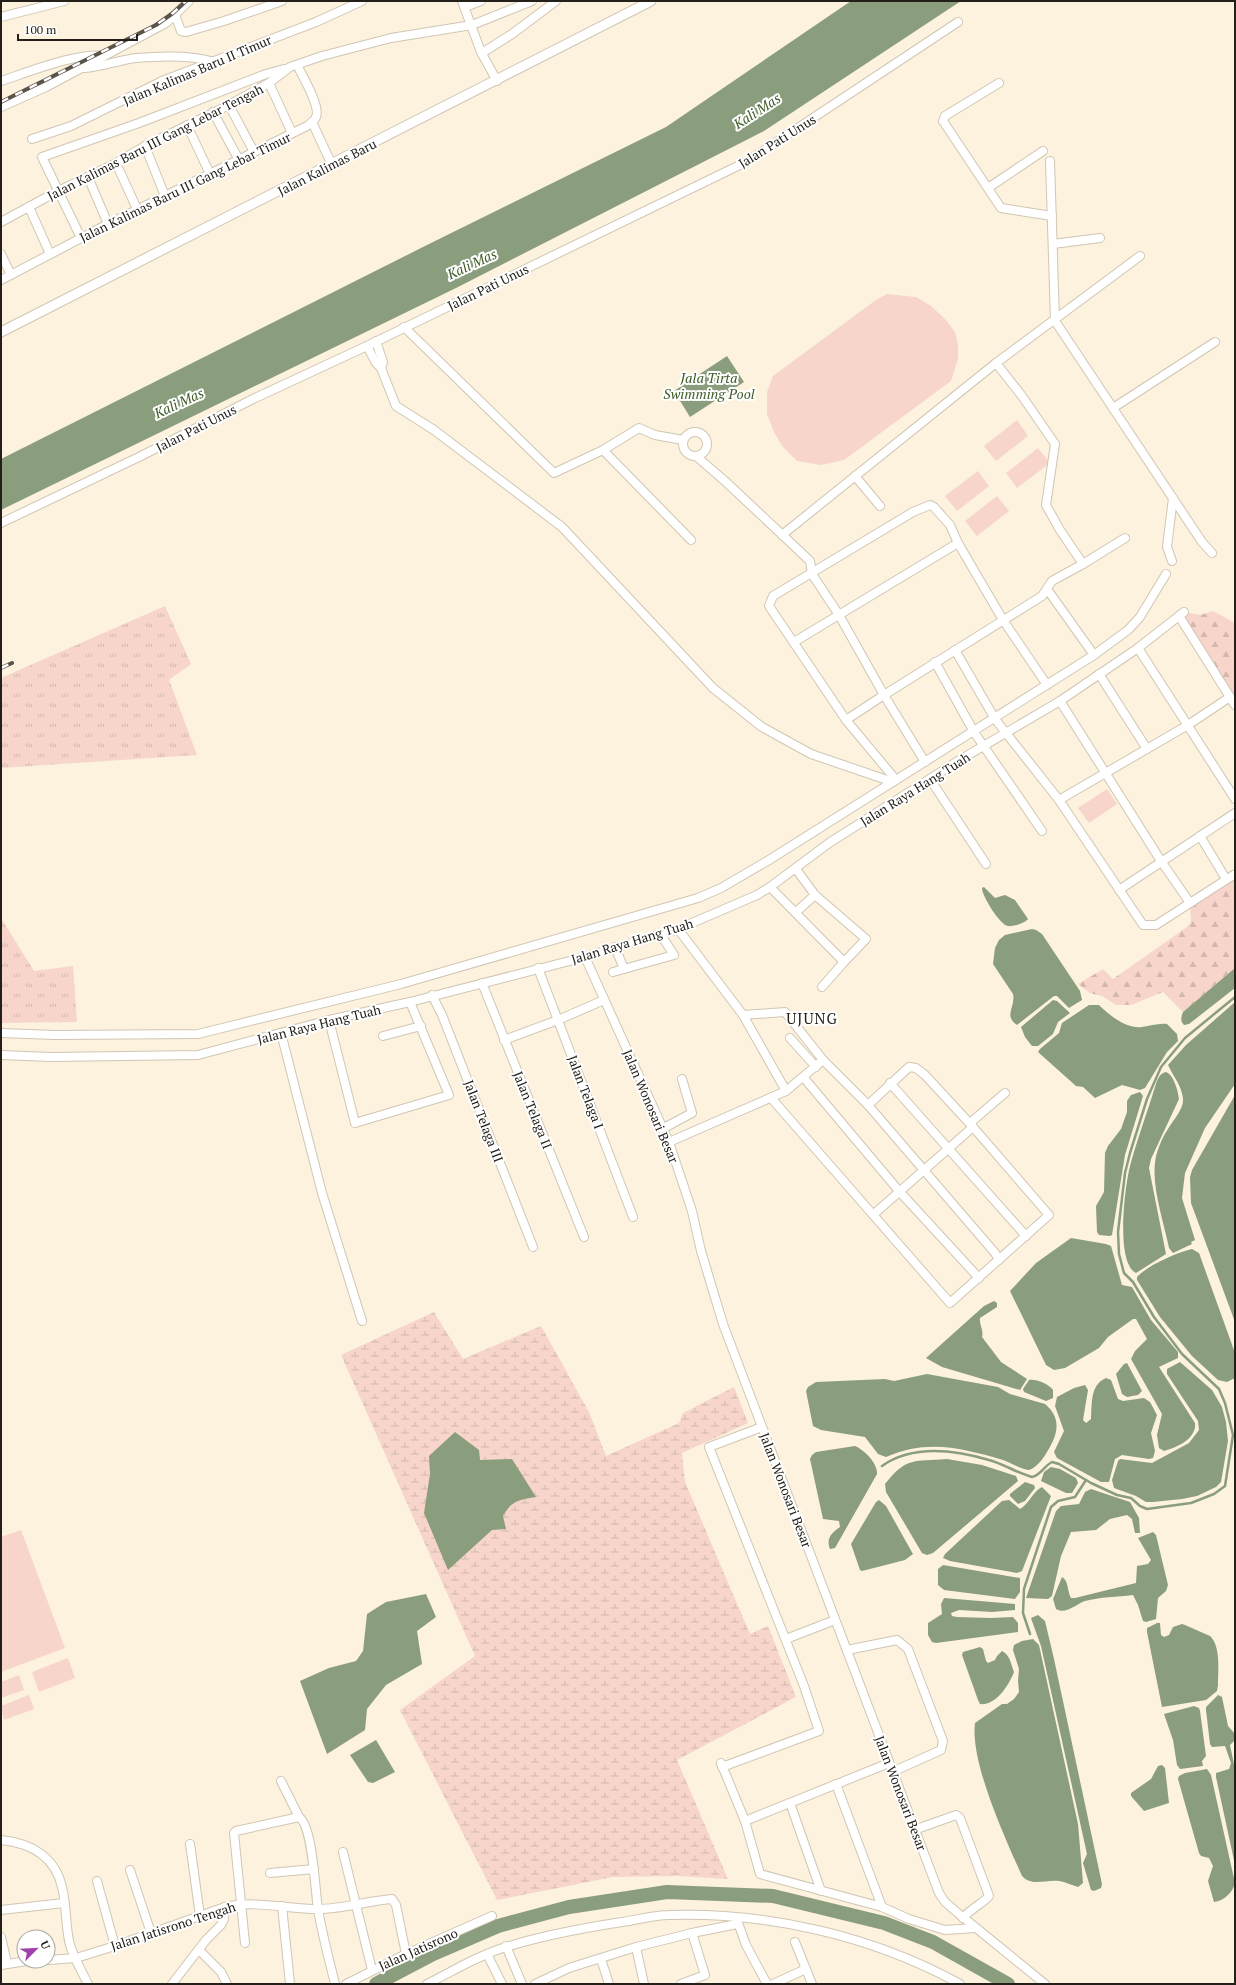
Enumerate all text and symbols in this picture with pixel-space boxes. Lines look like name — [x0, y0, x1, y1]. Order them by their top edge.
scale bar — [18, 16, 137, 42]
text: 100 m — [24, 22, 57, 37]
street label: Jalan Kalimas Baru II Timur — [120, 30, 274, 110]
street label: Jalan Kalimas Baru III Gang Lebar Tengah — [44, 79, 266, 205]
water label: Kali Mas — [729, 88, 784, 133]
street label: Jalan Pati Unus — [735, 110, 819, 172]
street label: Jalan Kalimas Baru III Gang Lebar Timur — [76, 128, 294, 246]
street label: Jalan Kalimas Baru — [274, 134, 380, 200]
water label: Kali Mas — [443, 244, 500, 284]
street label: Jalan Pati Unus — [444, 260, 532, 314]
water label: Jala Tirta Swimming Pool — [663, 368, 755, 403]
water label: Kali Mas — [150, 383, 207, 423]
street label: Jalan Pati Unus — [153, 400, 239, 456]
street label: Jalan Raya Hang Tuah — [857, 748, 974, 830]
street label: Jalan Raya Hang Tuah — [569, 914, 695, 968]
street label: Jalan Raya Hang Tuah — [255, 1000, 383, 1048]
district label: UJUNG — [786, 1008, 838, 1028]
street label: Jalan Wonosari Besar — [619, 1046, 683, 1166]
street label: Jalan Telaga I — [564, 1052, 608, 1132]
street label: Jalan Telaga II — [509, 1068, 557, 1152]
street label: Jalan Telaga III — [460, 1077, 508, 1165]
street label: Jalan Wonosari Besar — [756, 1430, 816, 1550]
street label: Jalan Wonosari Besar — [871, 1733, 931, 1853]
street label: Jalan Jatisrono Tengah — [108, 1897, 238, 1955]
street label: Jalan Jatisrono — [376, 1924, 460, 1974]
north arrow — [16, 1929, 56, 1969]
text: U — [37, 1938, 53, 1951]

